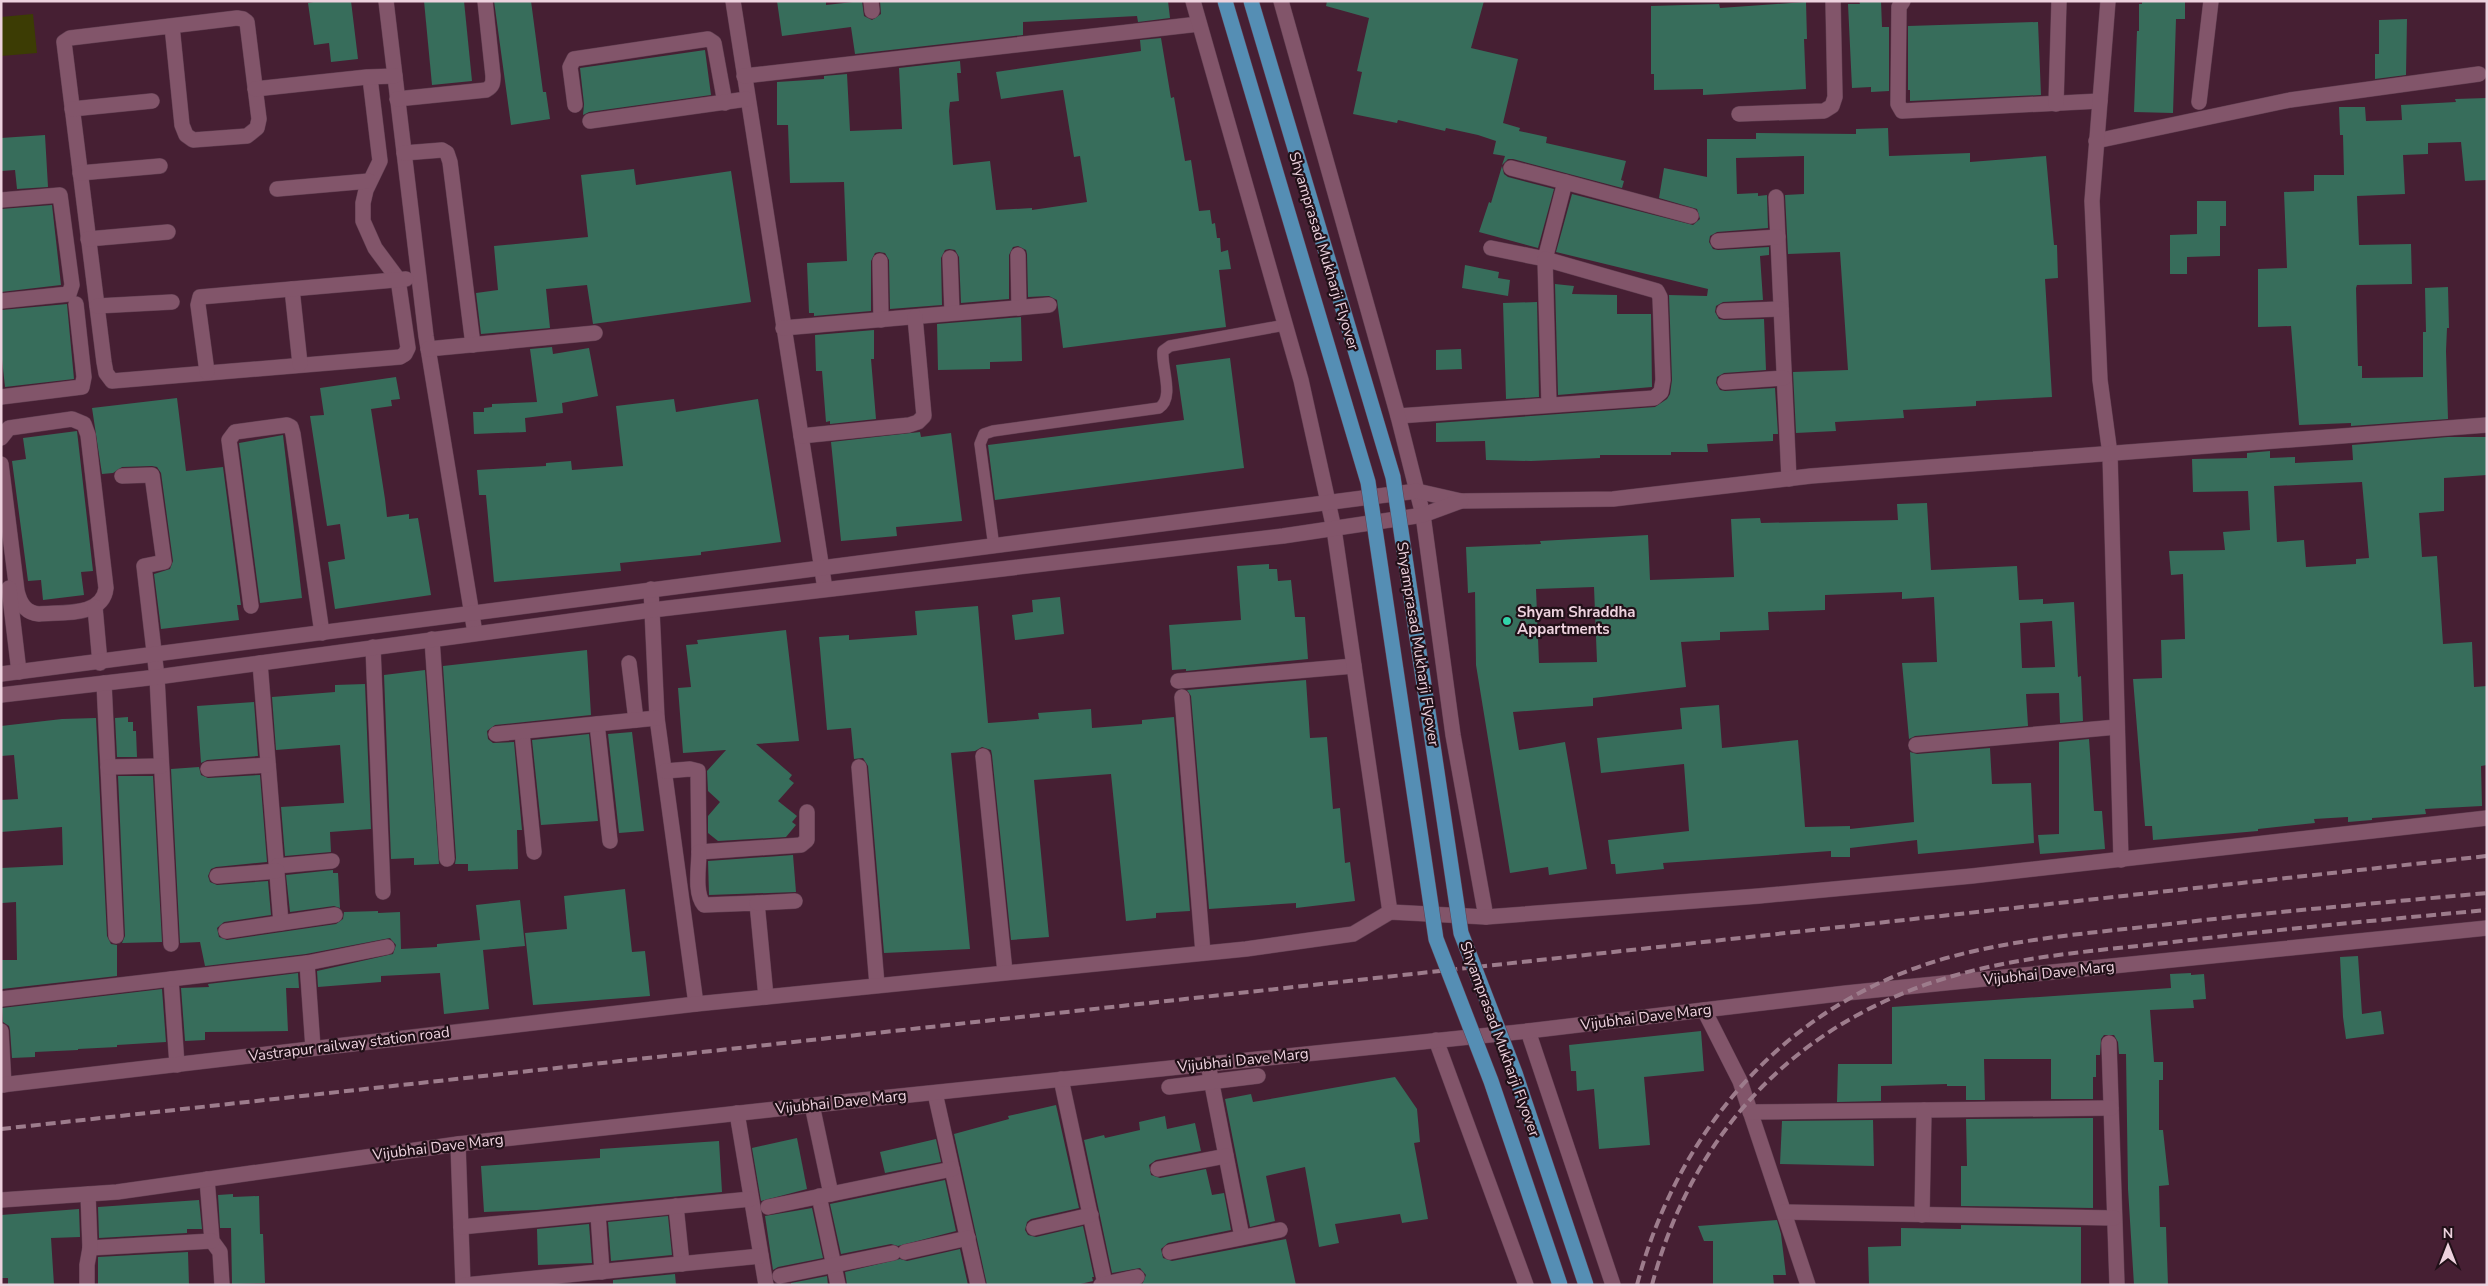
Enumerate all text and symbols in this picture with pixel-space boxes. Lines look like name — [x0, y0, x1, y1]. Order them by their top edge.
street label: Shyamprasad Mukharji Flyover — [1284, 149, 1364, 353]
street label: Shyamprasad Mukharji Flyover — [1392, 540, 1444, 748]
place label: Shyam Shraddha Appartments — [1517, 602, 1636, 639]
marker: Shyam Shraddha Appartments — [1501, 615, 1513, 627]
street label: Shyamprasad Mukharji Flyover — [1455, 939, 1545, 1140]
street label: Vijubhai Dave Marg — [1982, 956, 2115, 990]
street label: Vijubhai Dave Marg — [1578, 999, 1713, 1035]
street label: Vastrapur railway station road — [246, 1022, 451, 1066]
street label: Vijubhai Dave Marg — [1176, 1043, 1309, 1077]
street label: Vijubhai Dave Marg — [774, 1085, 907, 1119]
street label: Vijubhai Dave Marg — [370, 1129, 505, 1165]
north arrow — [2423, 1221, 2473, 1271]
text: N — [2443, 1224, 2453, 1243]

